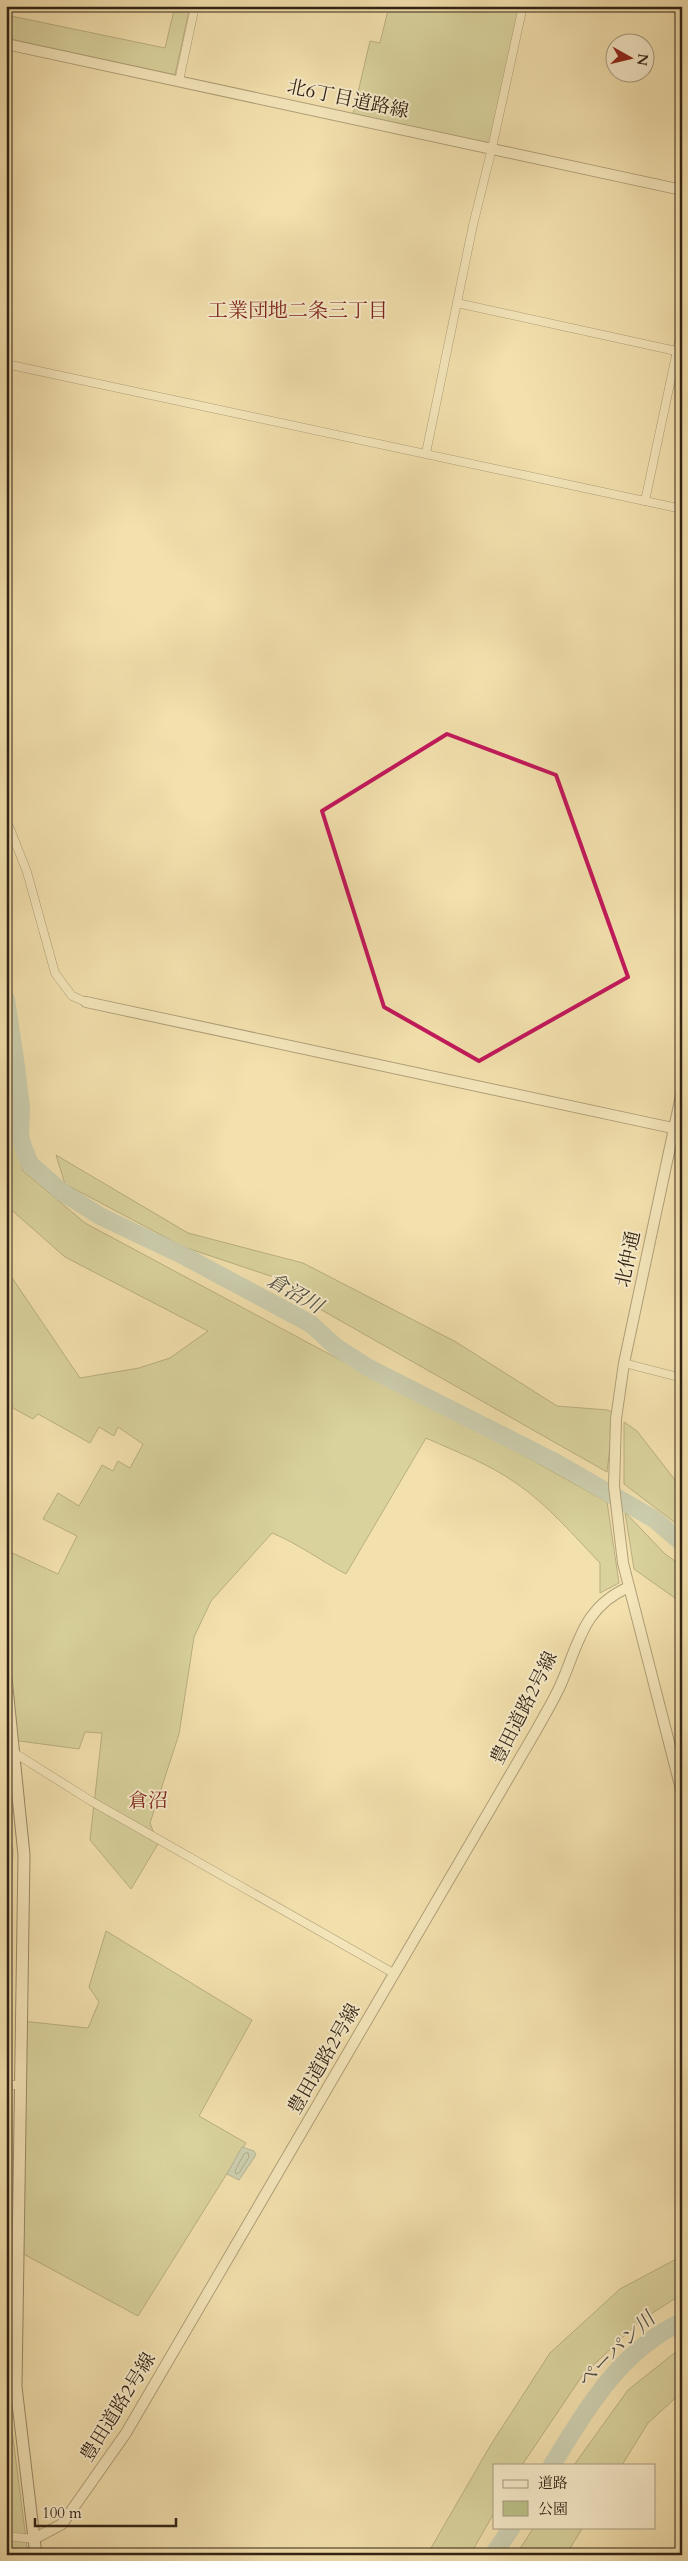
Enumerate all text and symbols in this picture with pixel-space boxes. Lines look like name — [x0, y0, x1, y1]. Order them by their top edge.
north arrow — [606, 32, 656, 82]
text: N — [632, 52, 653, 67]
street label: 北6丁目道路線 — [285, 73, 411, 125]
district label: 工業団地二条三丁目 — [208, 297, 388, 324]
street label: 北仲通 — [609, 1228, 647, 1290]
water label: 倉沼川 — [262, 1266, 329, 1321]
street label: 豊田道路2号線 — [484, 1647, 564, 1769]
district label: 倉沼 — [128, 1787, 168, 1814]
street label: 豊田道路2号線 — [282, 1999, 366, 2119]
water label: ペーパン川 — [571, 2305, 662, 2394]
street label: 豊田道路2号線 — [74, 2348, 162, 2466]
legend — [493, 2464, 656, 2528]
text: 道路 — [538, 2473, 568, 2493]
scale bar — [35, 2496, 176, 2528]
text: 公園 — [538, 2499, 568, 2519]
text: 100 m — [42, 2503, 82, 2523]

